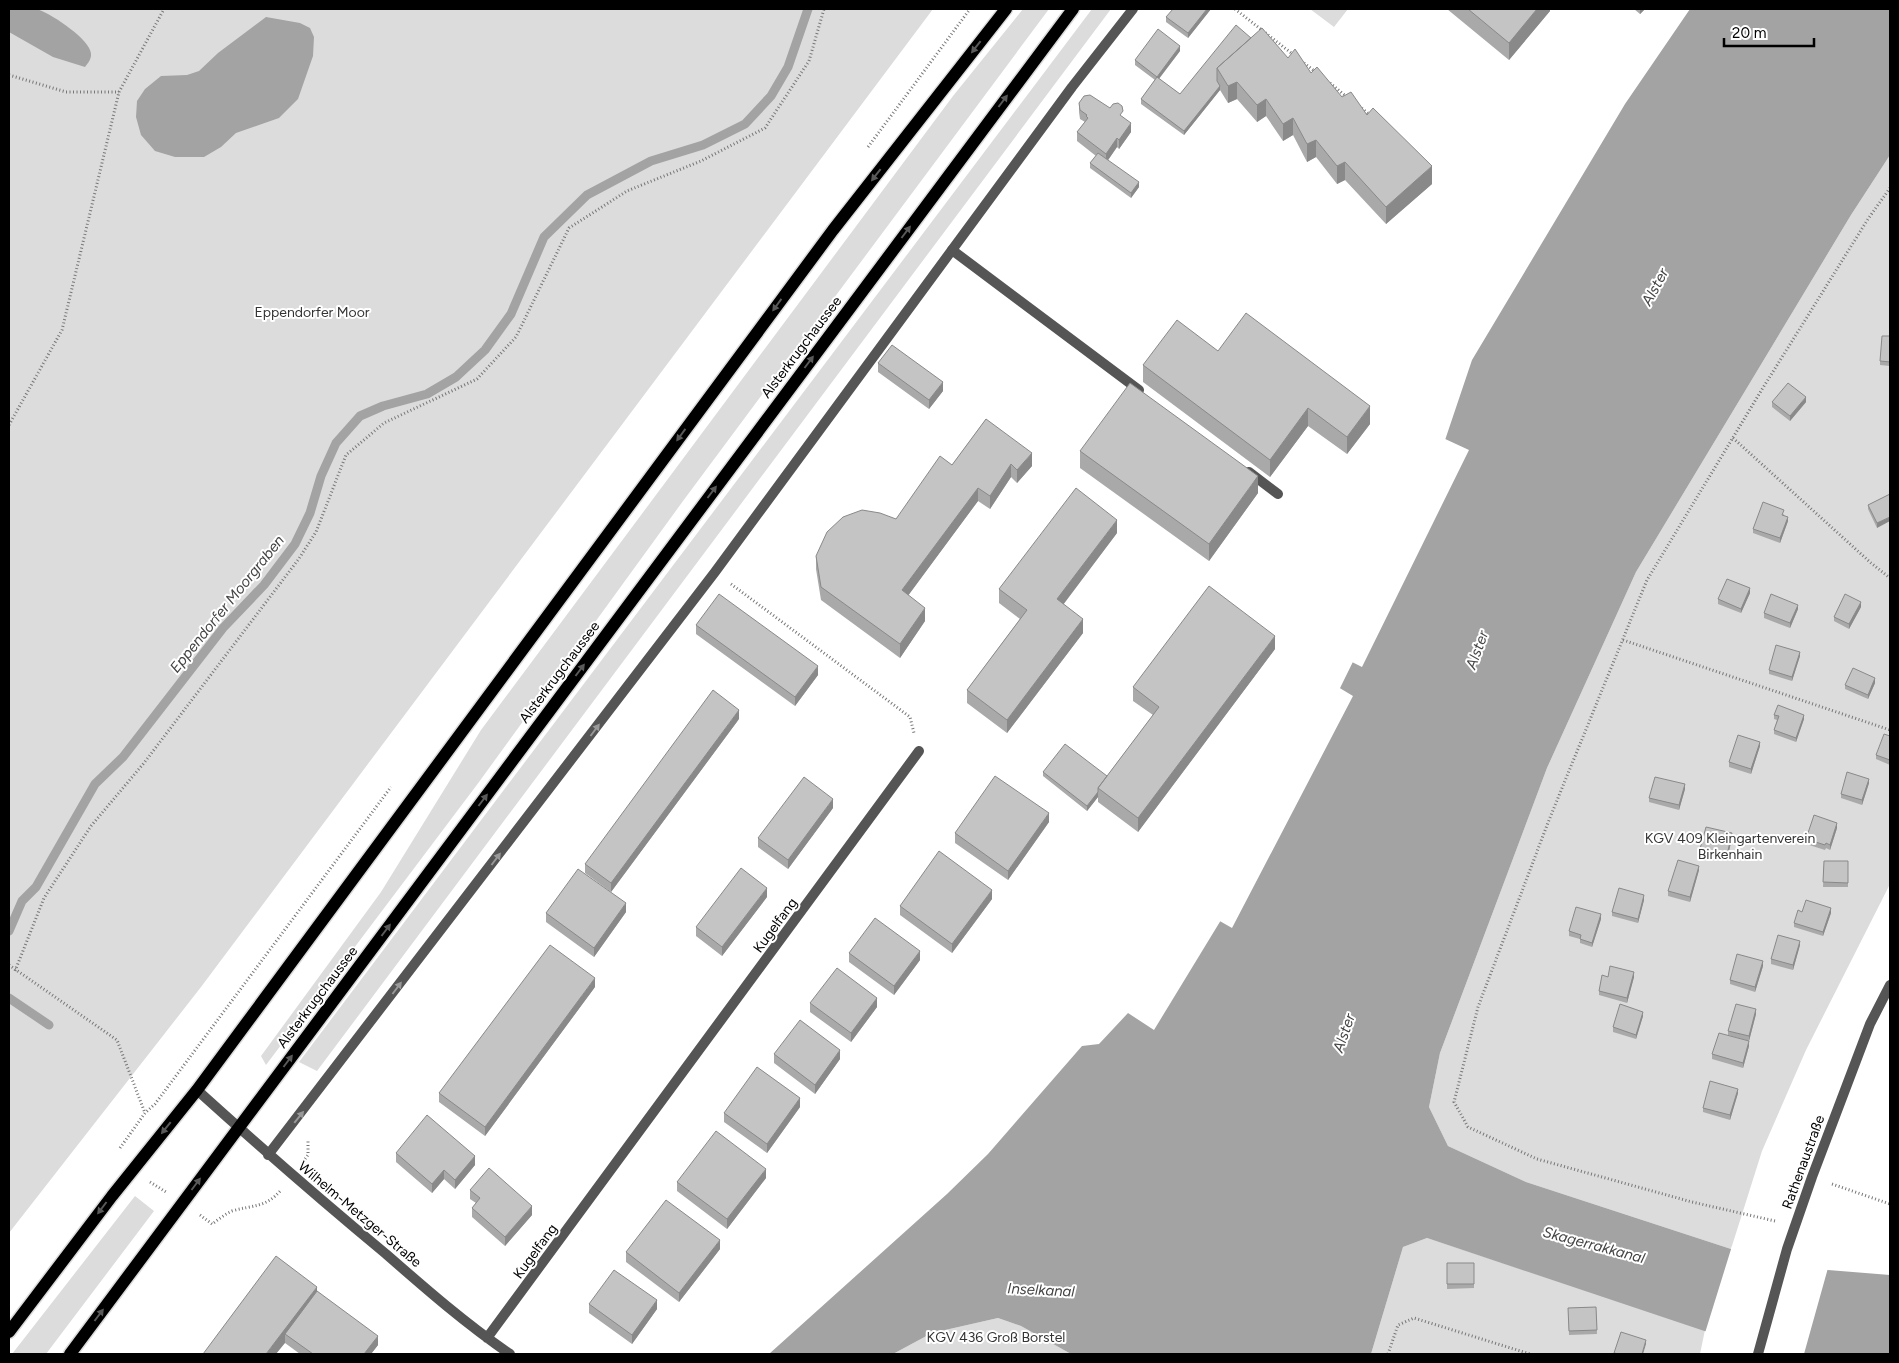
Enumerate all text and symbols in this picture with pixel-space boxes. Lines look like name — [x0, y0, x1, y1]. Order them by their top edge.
scale bar — [1724, 15, 1814, 47]
text: 20 m — [1732, 24, 1766, 42]
one-way arrow — [970, 40, 981, 53]
one-way arrow — [998, 94, 1008, 108]
one-way arrow — [870, 168, 881, 181]
one-way arrow — [901, 225, 911, 239]
water label: Alster — [1637, 264, 1673, 310]
street label: Alsterkrugchaussee — [758, 293, 845, 402]
one-way arrow — [772, 298, 783, 311]
park label: Eppendorfer Moor — [254, 304, 370, 321]
one-way arrow — [804, 355, 814, 369]
one-way arrow — [676, 428, 686, 442]
one-way arrow — [707, 485, 717, 499]
water label: Eppendorfer Moorgraben — [166, 532, 288, 676]
street label: Alsterkrugchaussee — [516, 618, 603, 727]
water label: Alster — [1461, 627, 1493, 673]
one-way arrow — [575, 663, 585, 677]
one-way arrow — [589, 724, 600, 737]
one-way arrow — [477, 794, 488, 807]
park label: KGV 409 Kleingartenverein Birkenhain — [1645, 830, 1815, 863]
one-way arrow — [491, 852, 501, 866]
street label: Kugelfang — [750, 895, 801, 956]
one-way arrow — [380, 924, 391, 937]
street label: Alsterkrugchaussee — [274, 943, 361, 1052]
one-way arrow — [392, 982, 403, 995]
water label: Alster — [1329, 1010, 1359, 1056]
one-way arrow — [283, 1054, 293, 1067]
one-way arrow — [293, 1111, 304, 1124]
street label: Rathenaustraße — [1779, 1113, 1828, 1211]
one-way arrow — [161, 1121, 172, 1134]
street label: Wilhelm-Metzger-Straße — [295, 1158, 425, 1271]
one-way arrow — [190, 1178, 201, 1191]
one-way arrow — [97, 1201, 107, 1215]
street label: Kugelfang — [510, 1221, 561, 1282]
water label: Skagerrakkanal — [1541, 1223, 1648, 1267]
water label: Inselkanal — [1007, 1279, 1076, 1301]
one-way arrow — [94, 1308, 104, 1322]
park label: KGV 436 Groß Borstel — [927, 1329, 1065, 1346]

